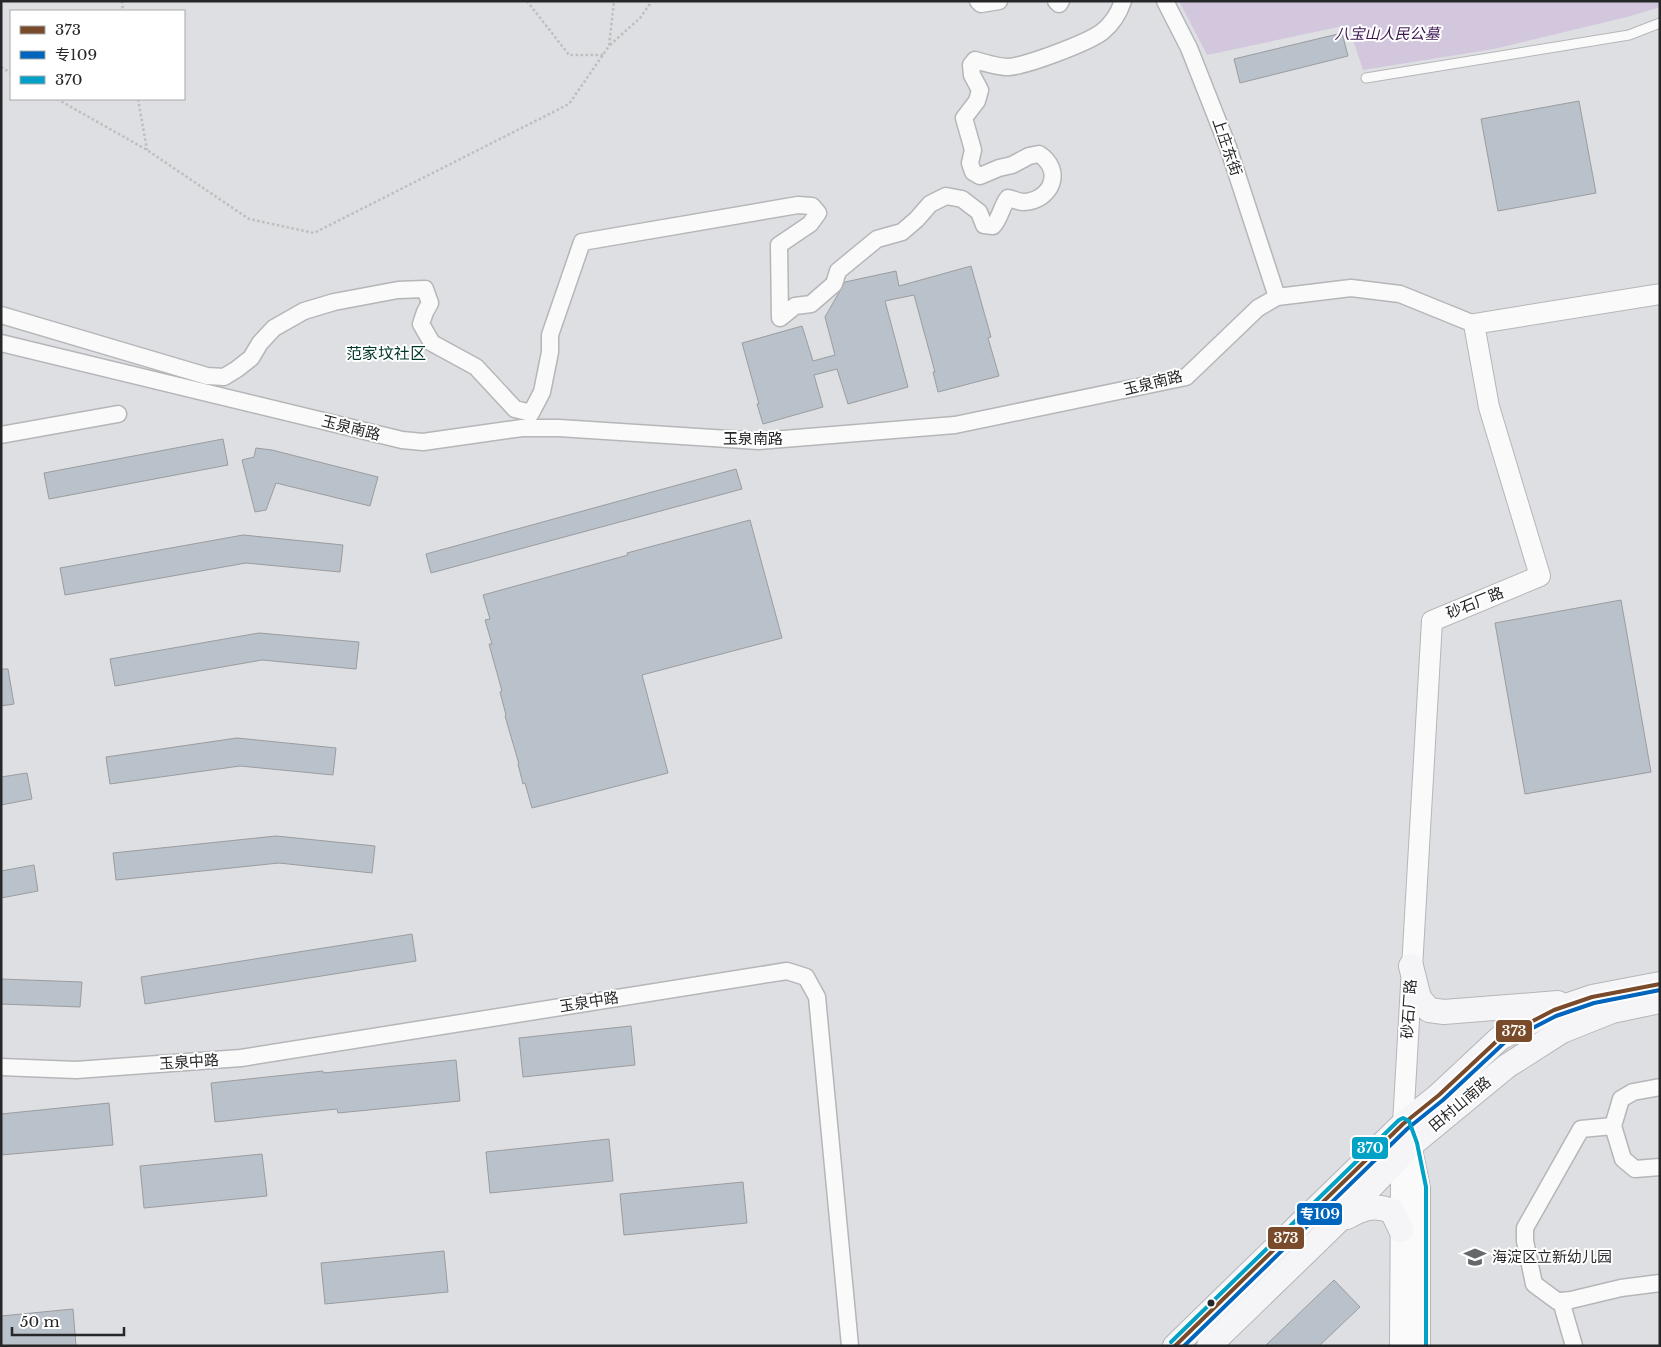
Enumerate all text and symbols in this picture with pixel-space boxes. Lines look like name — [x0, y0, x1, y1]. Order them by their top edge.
legend — [10, 10, 185, 100]
text: 373 — [55, 20, 81, 39]
park label: 八宝山人民公墓 — [1334, 24, 1441, 43]
text: 专109 — [55, 45, 97, 64]
text: 370 — [55, 70, 82, 89]
street label: 上庄东街 — [1209, 115, 1246, 178]
district label: 范家坟社区 — [346, 343, 426, 363]
street label: 玉泉南路 — [1121, 366, 1184, 399]
street label: 玉泉南路 — [320, 411, 383, 444]
street label: 玉泉南路 — [723, 429, 783, 448]
street label: 砂石厂路 — [1443, 582, 1506, 623]
street label: 砂石厂路 — [1397, 978, 1420, 1040]
street label: 玉泉中路 — [558, 987, 620, 1016]
line badge: 373 — [1495, 1019, 1533, 1043]
text: 373 — [1501, 1022, 1527, 1040]
street label: 玉泉中路 — [158, 1050, 220, 1073]
street label: 田村山南路 — [1425, 1072, 1495, 1135]
line badge: 370 — [1351, 1136, 1389, 1160]
text: 370 — [1357, 1139, 1383, 1157]
line badge: 专109 — [1296, 1202, 1343, 1226]
text: 专109 — [1300, 1205, 1340, 1223]
line badge: 373 — [1267, 1226, 1305, 1250]
text: 373 — [1273, 1229, 1299, 1247]
school or university icon: 海淀区立新幼儿园 — [1462, 1244, 1488, 1270]
place label: 海淀区立新幼儿园 — [1492, 1247, 1612, 1266]
unlabelled marker — [1206, 1298, 1216, 1308]
scale bar — [12, 1304, 125, 1336]
text: 50 m — [20, 1312, 60, 1331]

